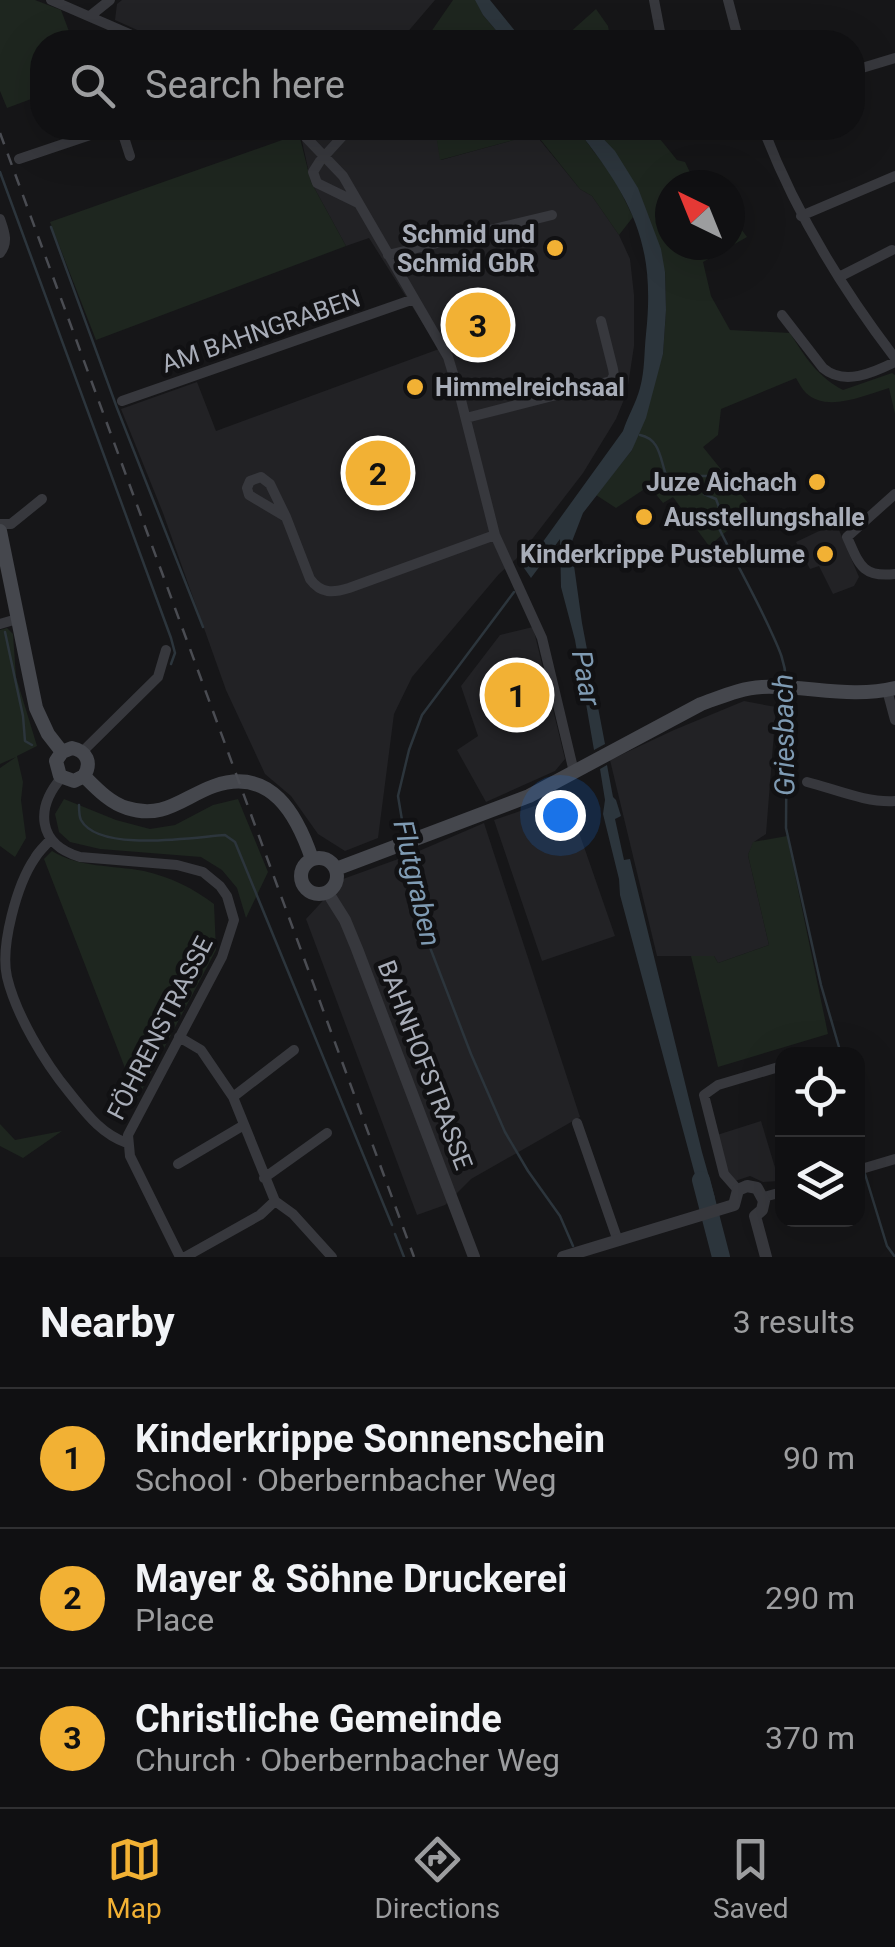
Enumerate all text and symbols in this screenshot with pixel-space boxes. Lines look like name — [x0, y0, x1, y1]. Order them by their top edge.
search box — [30, 30, 865, 140]
icon: search — [65, 58, 120, 113]
text: Search here — [145, 63, 345, 107]
north arrow — [655, 170, 745, 260]
place label: Schmid und Schmid GbR — [397, 220, 535, 278]
marker: Schmid und Schmid GbR — [544, 237, 566, 259]
street label: AM BAHNGRABEN — [158, 283, 364, 379]
pin: 3 — [446, 288, 510, 362]
place label: Himmelreichsaal — [435, 373, 625, 402]
marker: Himmelreichsaal — [404, 376, 426, 398]
pin: 2 — [346, 436, 410, 510]
place label: Juze Aichach — [646, 468, 797, 497]
marker: Juze Aichach — [806, 471, 828, 493]
place label: Ausstellungshalle — [664, 503, 865, 532]
marker: Ausstellungshalle — [633, 506, 655, 528]
place label: Kinderkrippe Pusteblume — [520, 540, 805, 569]
marker: Kinderkrippe Pusteblume — [814, 543, 836, 565]
water label: Paar — [565, 648, 607, 709]
pin: 1 — [484, 658, 550, 732]
water label: Griesbach — [766, 674, 802, 796]
your location — [535, 790, 586, 841]
water label: Flutgraben — [386, 817, 448, 949]
street label: FÖHRENSTRASSE — [101, 932, 219, 1124]
street label: BAHNHOFSTRASSE — [372, 956, 478, 1174]
map controls — [775, 1047, 865, 1227]
button: locate — [775, 1047, 865, 1137]
button: layers — [775, 1137, 865, 1227]
text: Nearby — [40, 1298, 175, 1347]
text: 3 results — [733, 1303, 855, 1341]
text: Kinderkrippe Sonnenschein — [135, 1417, 605, 1461]
text: 1 — [63, 1439, 82, 1477]
text: 90 m — [783, 1439, 855, 1477]
text: School · Oberbernbacher Weg — [135, 1461, 556, 1499]
text: Mayer & Söhne Druckerei — [135, 1557, 567, 1601]
text: 2 — [63, 1579, 82, 1617]
text: 290 m — [765, 1579, 855, 1617]
text: Place — [135, 1601, 214, 1639]
text: Christliche Gemeinde — [135, 1697, 502, 1741]
text: 3 — [63, 1719, 82, 1757]
text: 370 m — [765, 1719, 855, 1757]
text: Church · Oberbernbacher Weg — [135, 1741, 560, 1779]
tab: Map — [106, 1832, 162, 1925]
tab: Directions — [374, 1832, 500, 1925]
tab: Saved — [713, 1832, 789, 1925]

